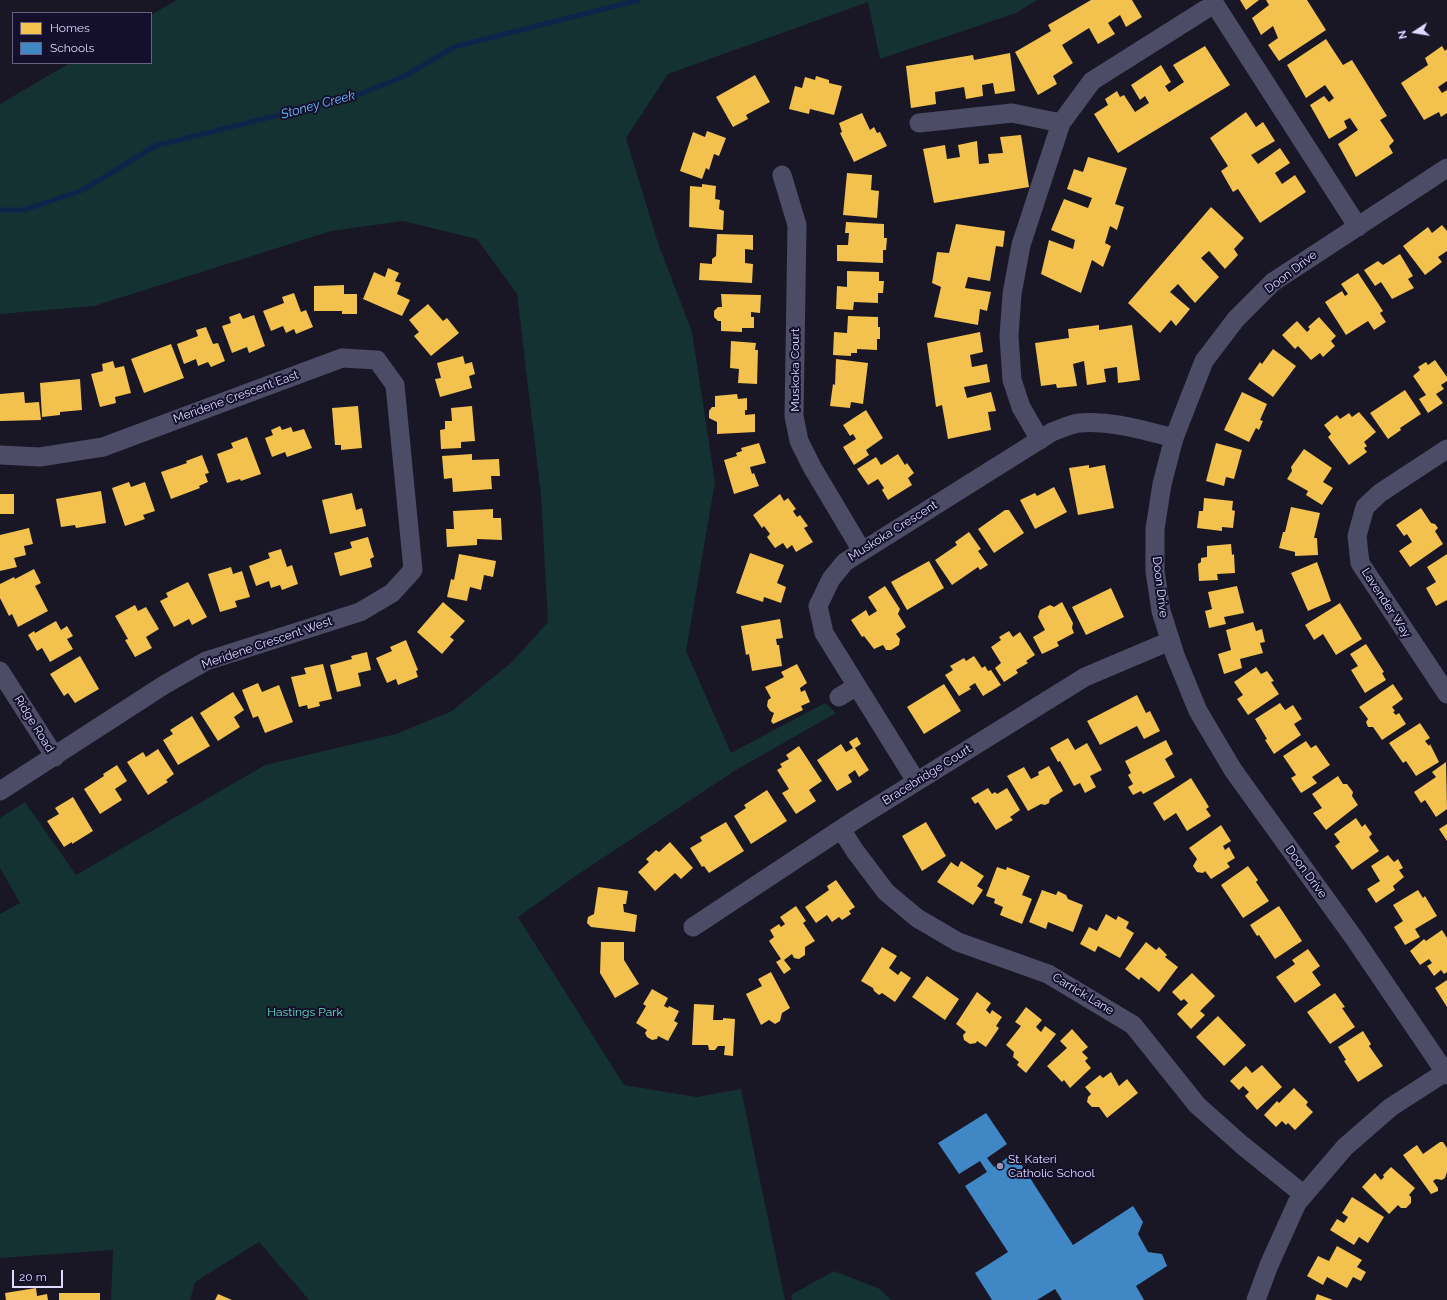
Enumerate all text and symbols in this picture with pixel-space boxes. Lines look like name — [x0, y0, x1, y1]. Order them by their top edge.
legend — [12, 12, 152, 64]
north arrow — [1395, 12, 1435, 52]
text: Homes — [50, 21, 90, 35]
text: N — [1396, 29, 1410, 40]
text: Schools — [50, 41, 94, 55]
water label: Stoney Creek — [279, 88, 357, 122]
street label: Doon Drive — [1262, 248, 1320, 296]
street label: Muskoka Court — [788, 328, 802, 412]
street label: Meridene Crescent East — [171, 368, 301, 426]
street label: Muskoka Crescent — [846, 498, 940, 564]
street label: Doon Drive — [1149, 556, 1171, 618]
street label: Lavender Way — [1358, 565, 1414, 641]
street label: Meridene Crescent West — [200, 614, 334, 672]
street label: Ridge Road — [11, 693, 57, 755]
street label: Bracebridge Court — [880, 742, 974, 808]
street label: Doon Drive — [1282, 843, 1330, 901]
street label: Carrick Lane — [1050, 970, 1116, 1018]
park label: Hastings Park — [267, 1005, 343, 1019]
place label: St. Kateri Catholic School — [1008, 1152, 1095, 1180]
marker: St. Kateri Catholic School — [995, 1161, 1005, 1171]
scale bar — [14, 1262, 65, 1288]
text: 20 m — [19, 1270, 47, 1284]

